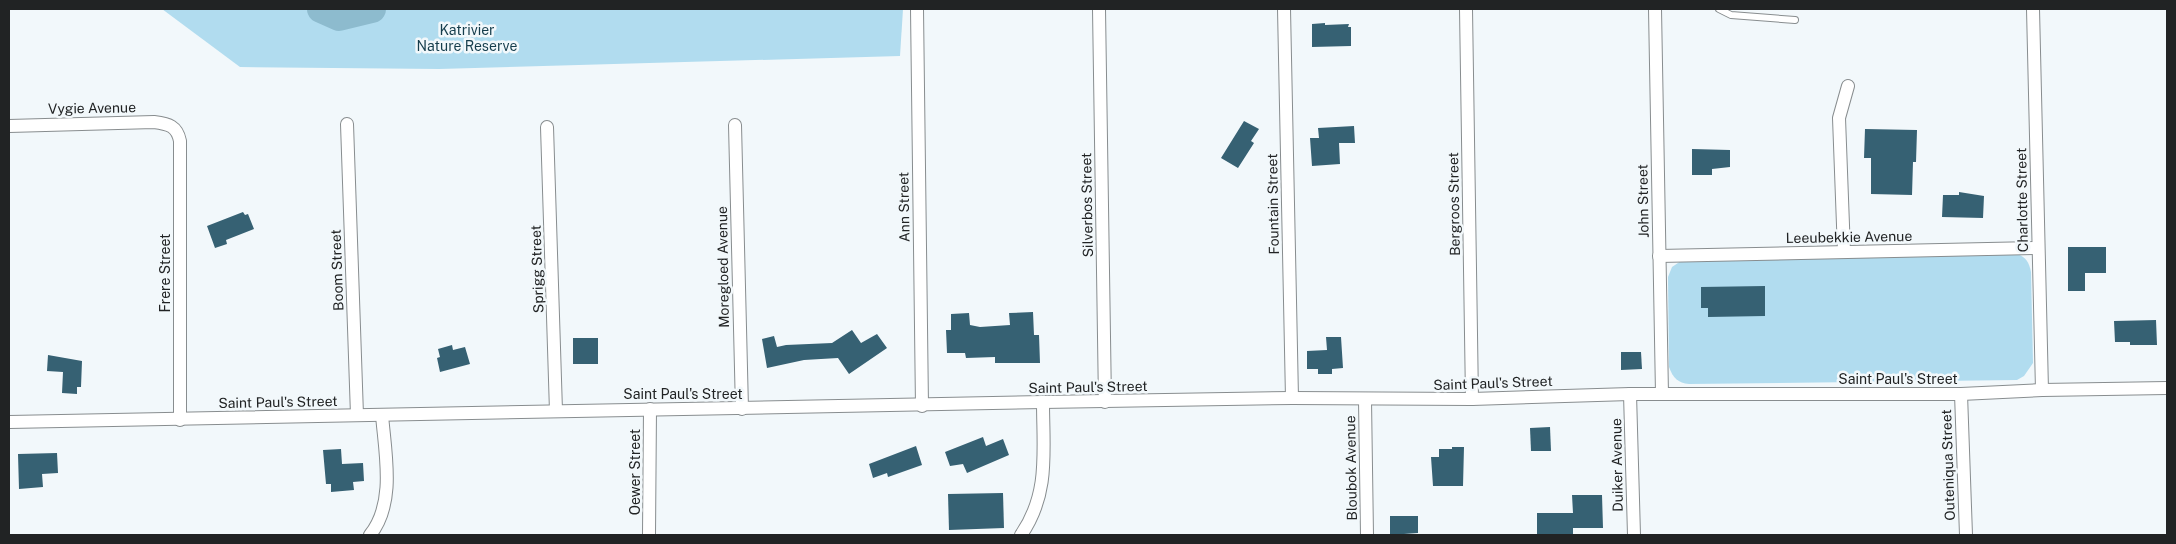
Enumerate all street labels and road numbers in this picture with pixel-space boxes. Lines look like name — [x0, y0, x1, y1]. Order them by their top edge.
street label: Vygie Avenue — [48, 99, 136, 117]
street label: Charlotte Street — [2013, 148, 2031, 252]
street label: Silverbos Street — [1078, 152, 1096, 258]
street label: Bergroos Street — [1445, 152, 1463, 256]
street label: Fountain Street — [1264, 153, 1282, 255]
street label: John Street — [1634, 164, 1652, 238]
street label: Ann Street — [895, 172, 913, 242]
street label: Moregloed Avenue — [714, 206, 732, 328]
street label: Sprigg Street — [527, 225, 547, 313]
street label: Leeubekkie Avenue — [1786, 228, 1913, 246]
street label: Boom Street — [328, 229, 346, 311]
street label: Frere Street — [157, 233, 173, 313]
street label: Saint Paul's Street — [1838, 371, 1958, 387]
street label: Saint Paul's Street — [1433, 373, 1553, 393]
street label: Saint Paul's Street — [1028, 378, 1148, 396]
street label: Saint Paul's Street — [623, 386, 743, 402]
street label: Saint Paul's Street — [218, 393, 338, 411]
street label: Outeniqua Street — [1938, 409, 1958, 521]
street label: Bloubok Avenue — [1342, 415, 1360, 521]
street label: Duiker Avenue — [1608, 418, 1626, 512]
street label: Oewer Street — [627, 429, 643, 515]

